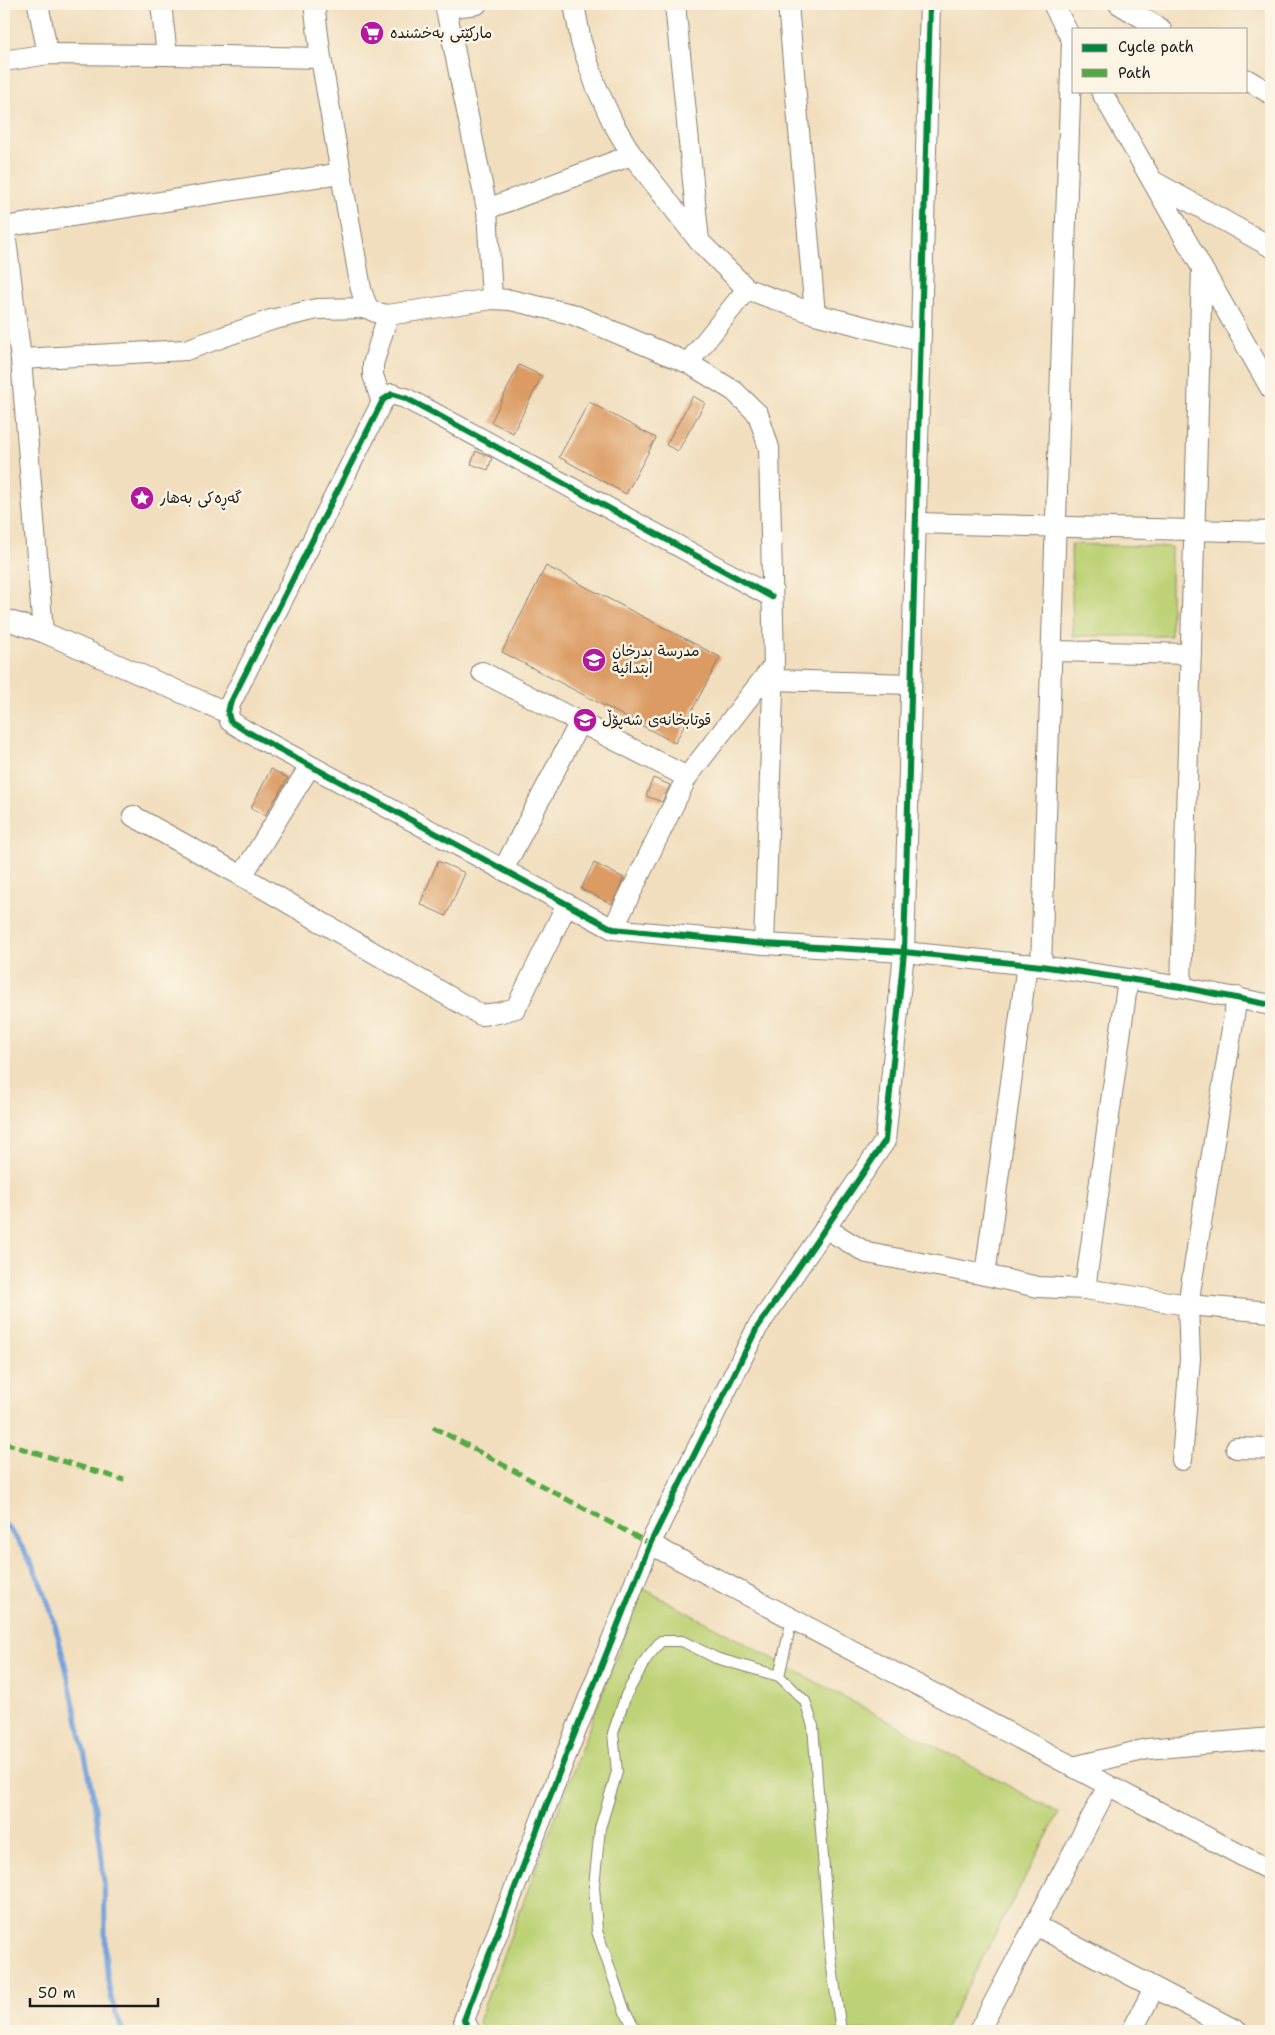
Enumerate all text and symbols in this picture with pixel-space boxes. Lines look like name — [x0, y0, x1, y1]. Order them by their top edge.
supermarket icon: مارکێتی بەخشندە — [359, 20, 385, 46]
place label: مارکێتی بەخشندە — [390, 23, 492, 43]
legend — [1072, 28, 1248, 92]
text: Cycle path — [1118, 37, 1194, 57]
text: Path — [1118, 63, 1151, 83]
place icon: گەڕەکی بەهار — [129, 485, 155, 511]
place label: گەڕەکی بەهار — [159, 488, 242, 511]
place label: مدرسة بدرخان ابتدائية — [612, 641, 700, 678]
school or university icon: مدرسة بدرخان ابتدائية — [581, 647, 607, 673]
school or university icon: قوتابخانەی شەپۆڵ — [572, 707, 598, 733]
place label: قوتابخانەی شەپۆڵ — [602, 709, 711, 730]
scale bar — [30, 1975, 158, 2007]
text: 50 m — [38, 1983, 76, 2003]

